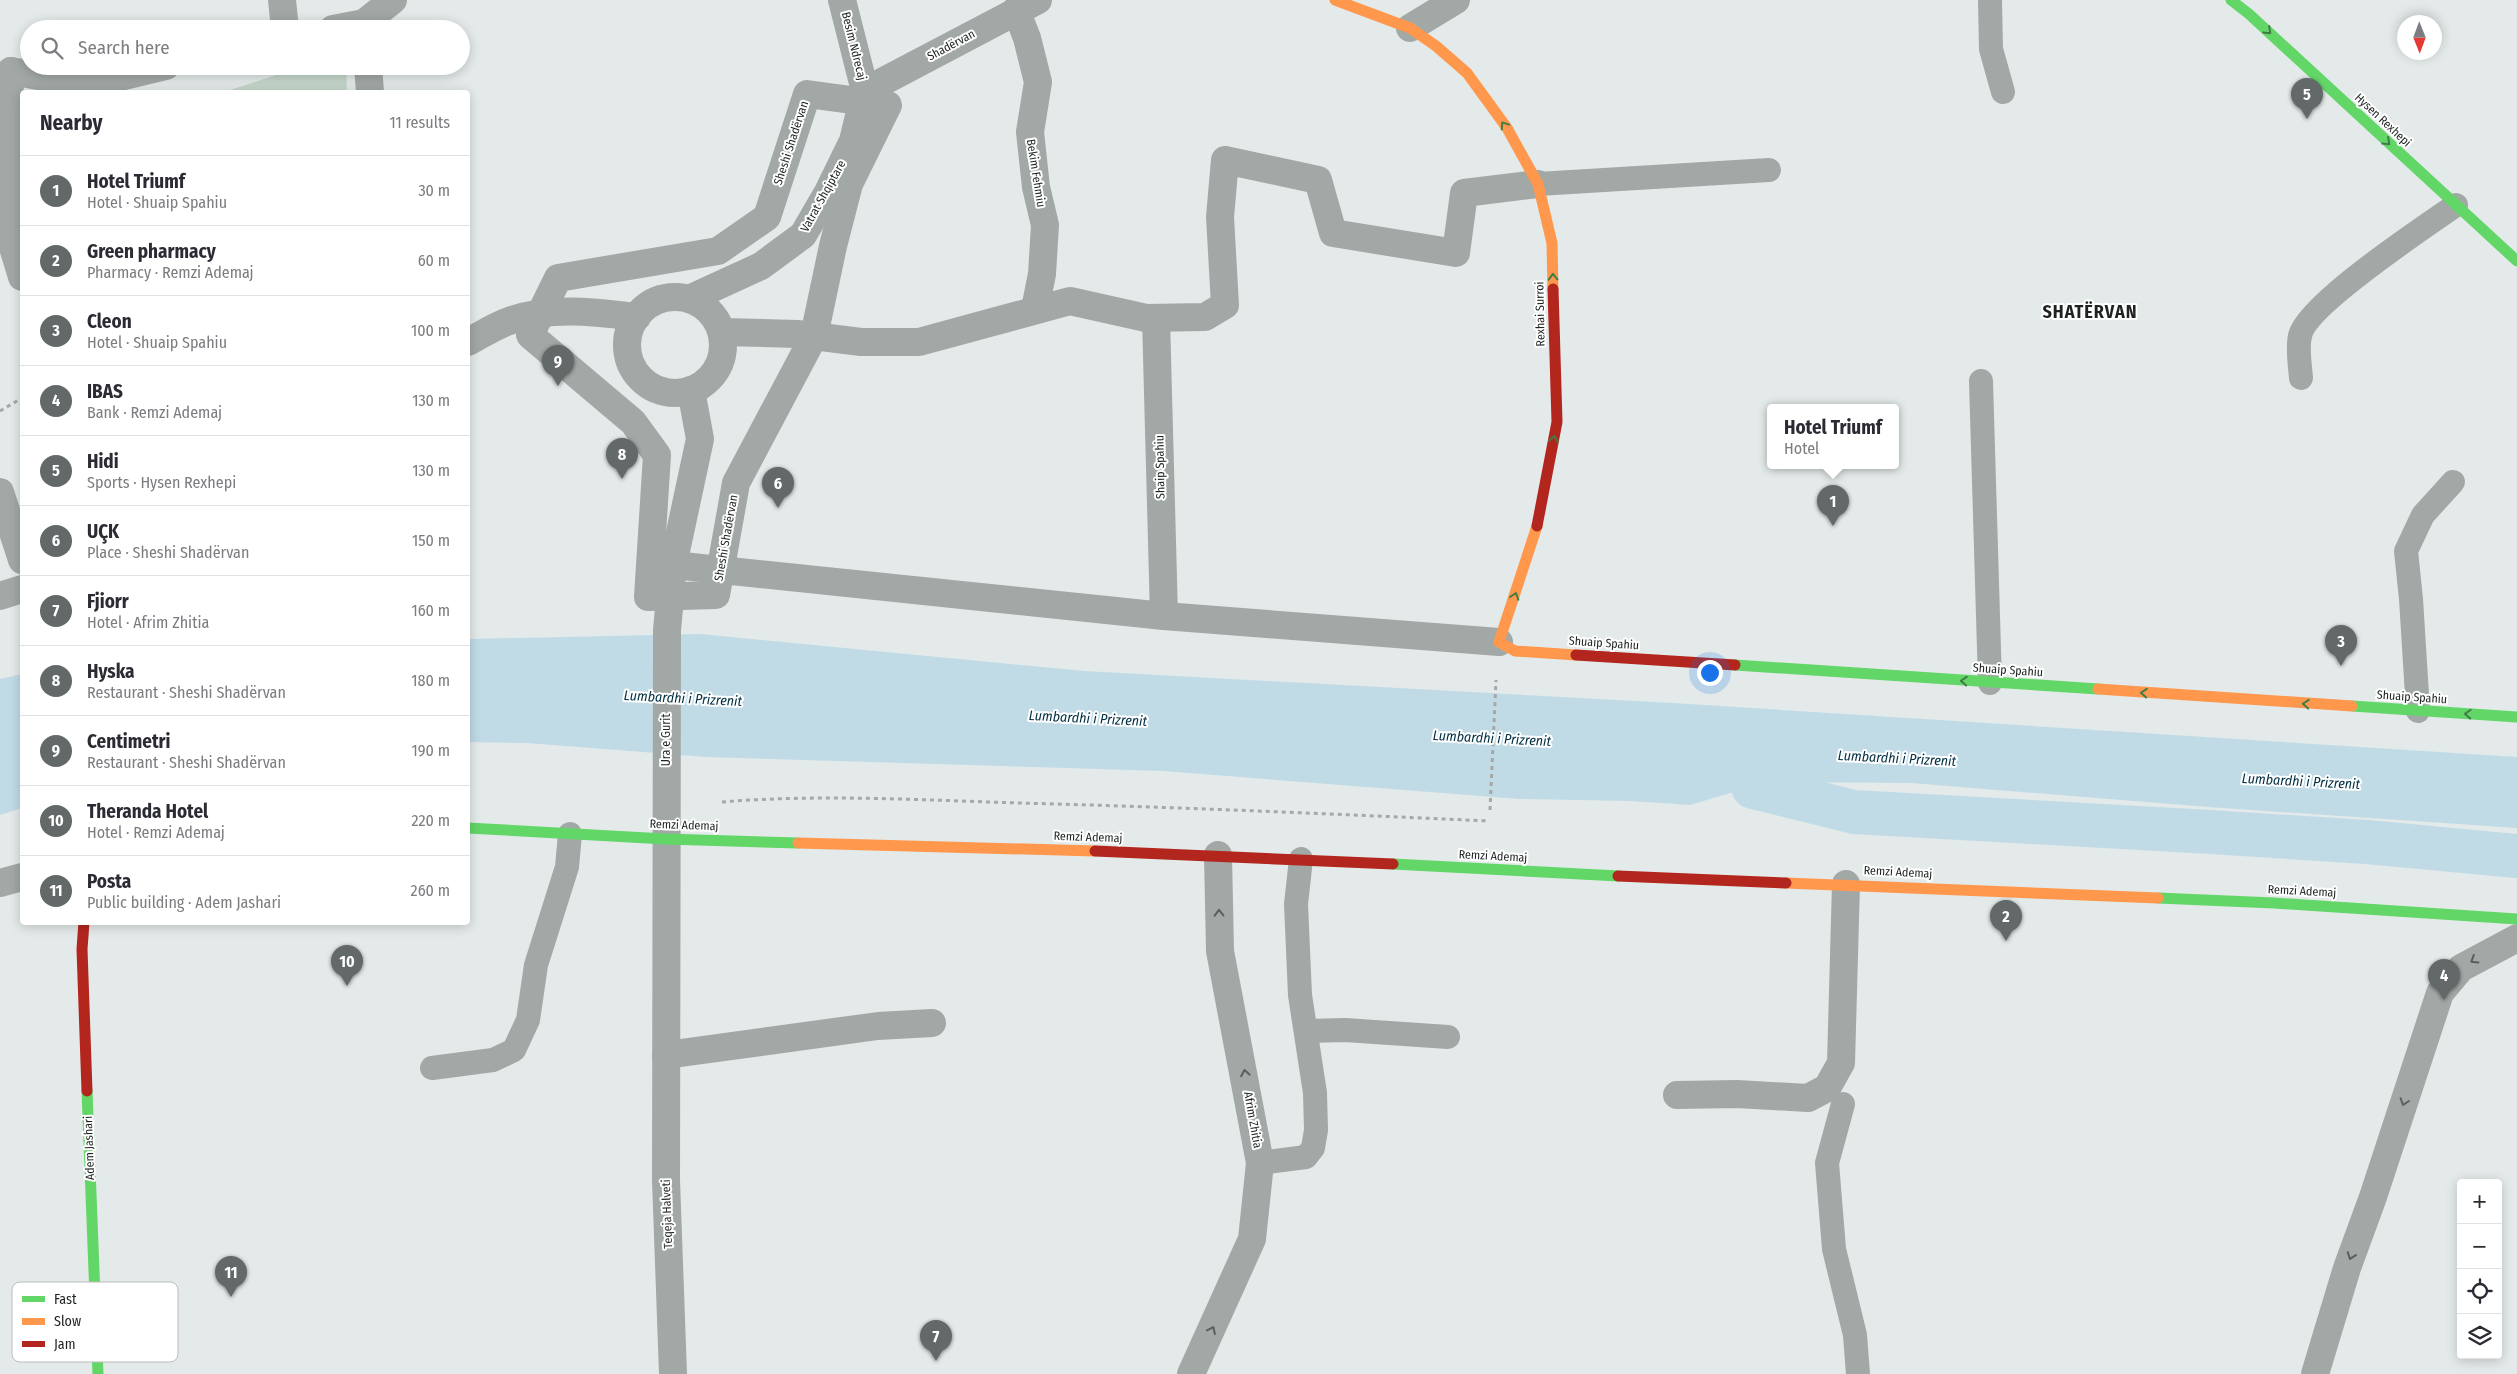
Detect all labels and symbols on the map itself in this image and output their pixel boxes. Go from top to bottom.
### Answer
street label: Besim Ndrecaj [839,10,869,82]
north arrow [2397,15,2442,60]
one-way arrow [2262,25,2271,34]
street label: Shadërvan [925,27,977,63]
pin: 5 [2291,78,2323,119]
street label: Hysen Rexhepi [2352,90,2414,150]
street label: Sheshi Shadërvan [771,99,811,187]
one-way arrow [1501,121,1511,130]
one-way arrow [2381,136,2390,145]
street label: Bekim Fehmiu [1024,138,1048,208]
street label: Vatrat Shqiptare [798,158,848,234]
one-way arrow [1548,273,1558,280]
street label: Rexhai Surroi [1532,281,1548,347]
district label: SHATËRVAN [2042,301,2138,323]
pin: 9 [542,345,574,386]
street label: Shaip Spahiu [1152,435,1168,499]
one-way arrow [1548,435,1559,443]
pin: 8 [606,438,638,479]
pin: 6 [762,467,794,508]
pin: 1 [1817,485,1849,526]
street label: Sheshi Shadërvan [712,494,740,582]
one-way arrow [1509,593,1519,601]
pin: 3 [2325,625,2357,666]
street label: Shuaip Spahiu [1568,634,1640,652]
your location [1697,660,1723,686]
street label: Shuaip Spahiu [1972,661,2044,679]
one-way arrow [1960,676,1968,687]
water label: Lumbardhi i Prizrenit [623,687,743,710]
one-way arrow [2140,688,2148,699]
street label: Shuaip Spahiu [2376,688,2448,706]
one-way arrow [2302,698,2310,709]
water label: Lumbardhi i Prizrenit [1028,707,1148,730]
one-way arrow [2464,708,2472,719]
street label: Ura e Gurit [659,714,673,766]
water label: Lumbardhi i Prizrenit [1432,727,1552,750]
water label: Lumbardhi i Prizrenit [1837,747,1957,770]
water label: Lumbardhi i Prizrenit [2241,770,2361,793]
street label: Remzi Ademaj [649,817,719,833]
street label: Remzi Ademaj [1053,829,1123,845]
street label: Remzi Ademaj [1458,847,1528,865]
street label: Remzi Ademaj [1863,863,1933,881]
street label: Remzi Ademaj [2267,882,2337,900]
pin: 2 [1990,900,2022,941]
one-way arrow [1214,908,1224,916]
pin: 10 [331,945,363,986]
one-way arrow [2470,954,2479,964]
pin: 4 [2428,959,2460,1000]
one-way arrow [1240,1068,1250,1077]
street label: Afrim Zhitia [1241,1091,1265,1149]
one-way arrow [2400,1098,2410,1106]
street label: Adem Jashari [81,1116,97,1180]
street label: Teqeja Halveti [659,1179,675,1249]
one-way arrow [2347,1251,2357,1260]
pin: 11 [215,1256,247,1297]
legend [12,1282,178,1362]
text: Fast [54,1291,77,1308]
text: Slow [54,1313,81,1330]
pin: 7 [920,1320,952,1361]
one-way arrow [1205,1326,1216,1335]
text: Jam [54,1336,75,1353]

